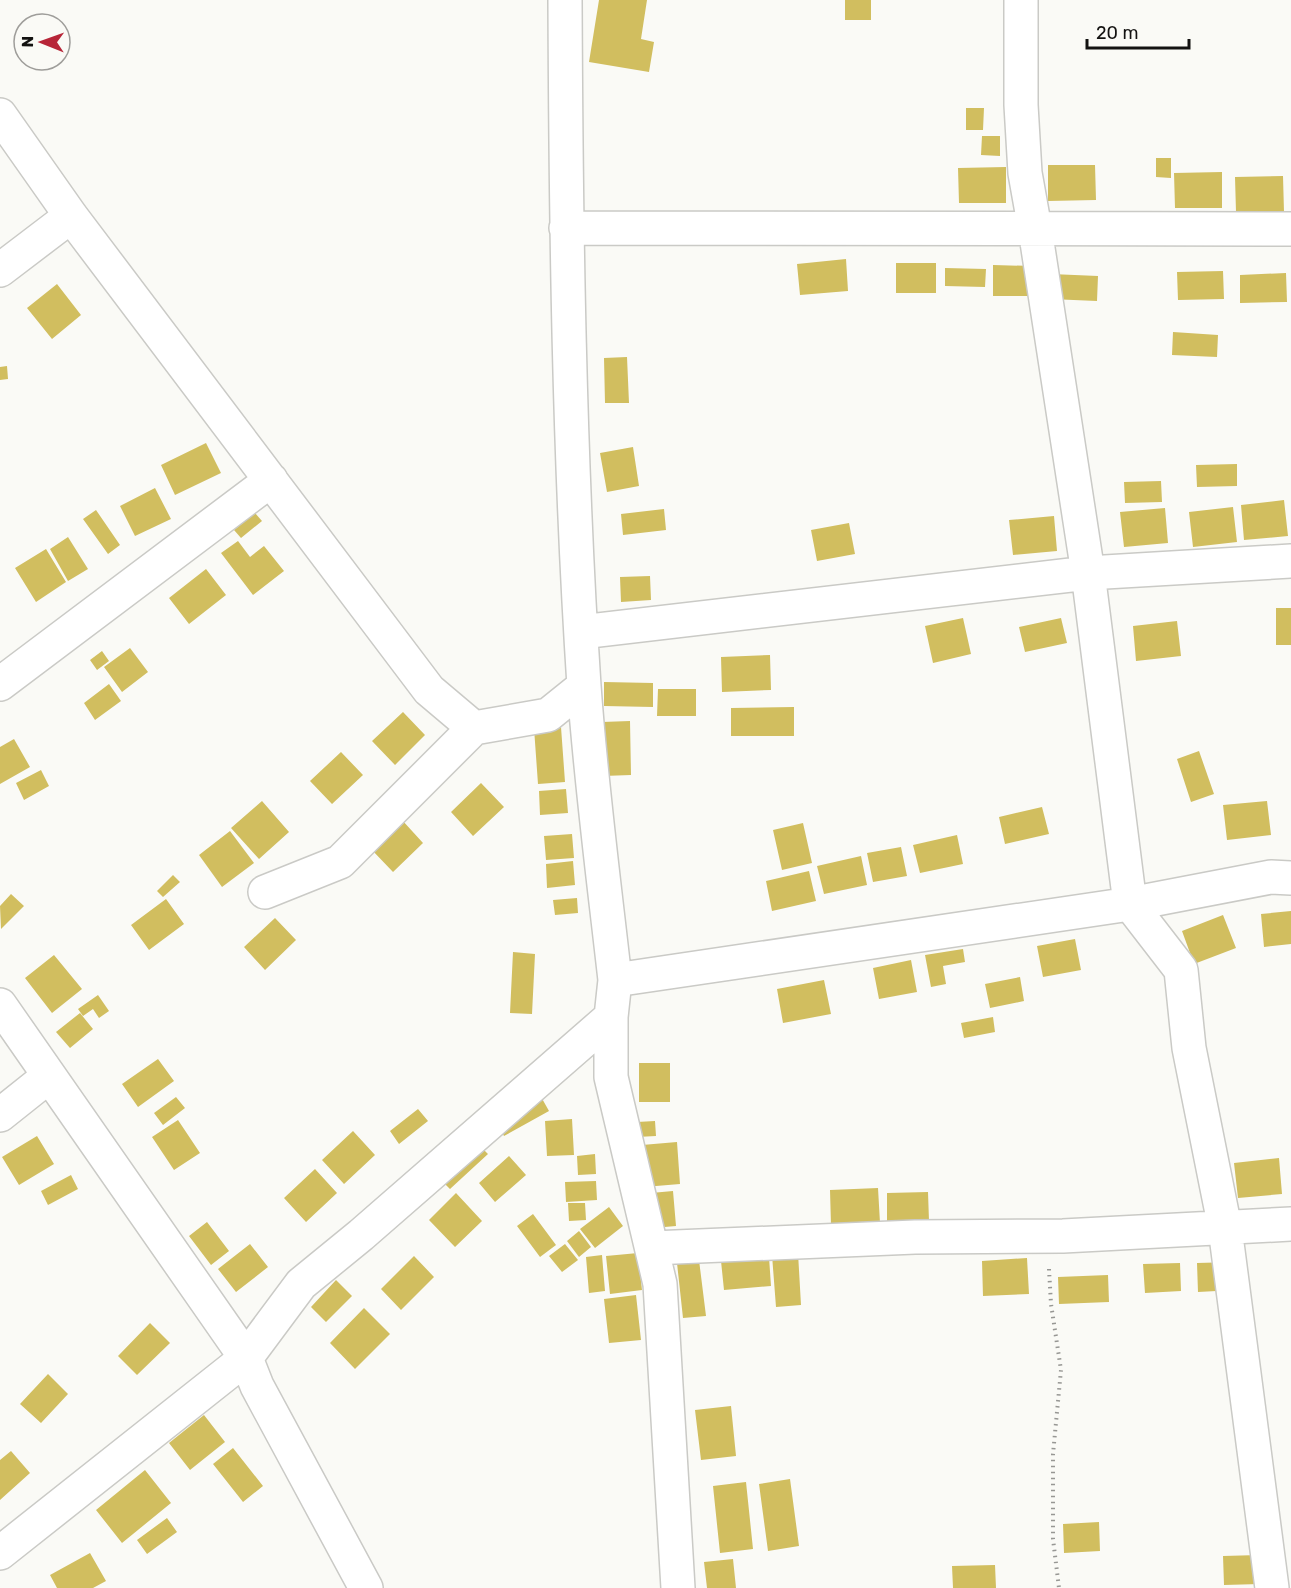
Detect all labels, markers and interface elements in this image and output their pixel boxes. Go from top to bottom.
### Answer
north arrow [12,12,72,72]
scale bar [1087,12,1189,50]
text: 20 m [1096,22,1138,44]
text: N [18,36,37,48]

